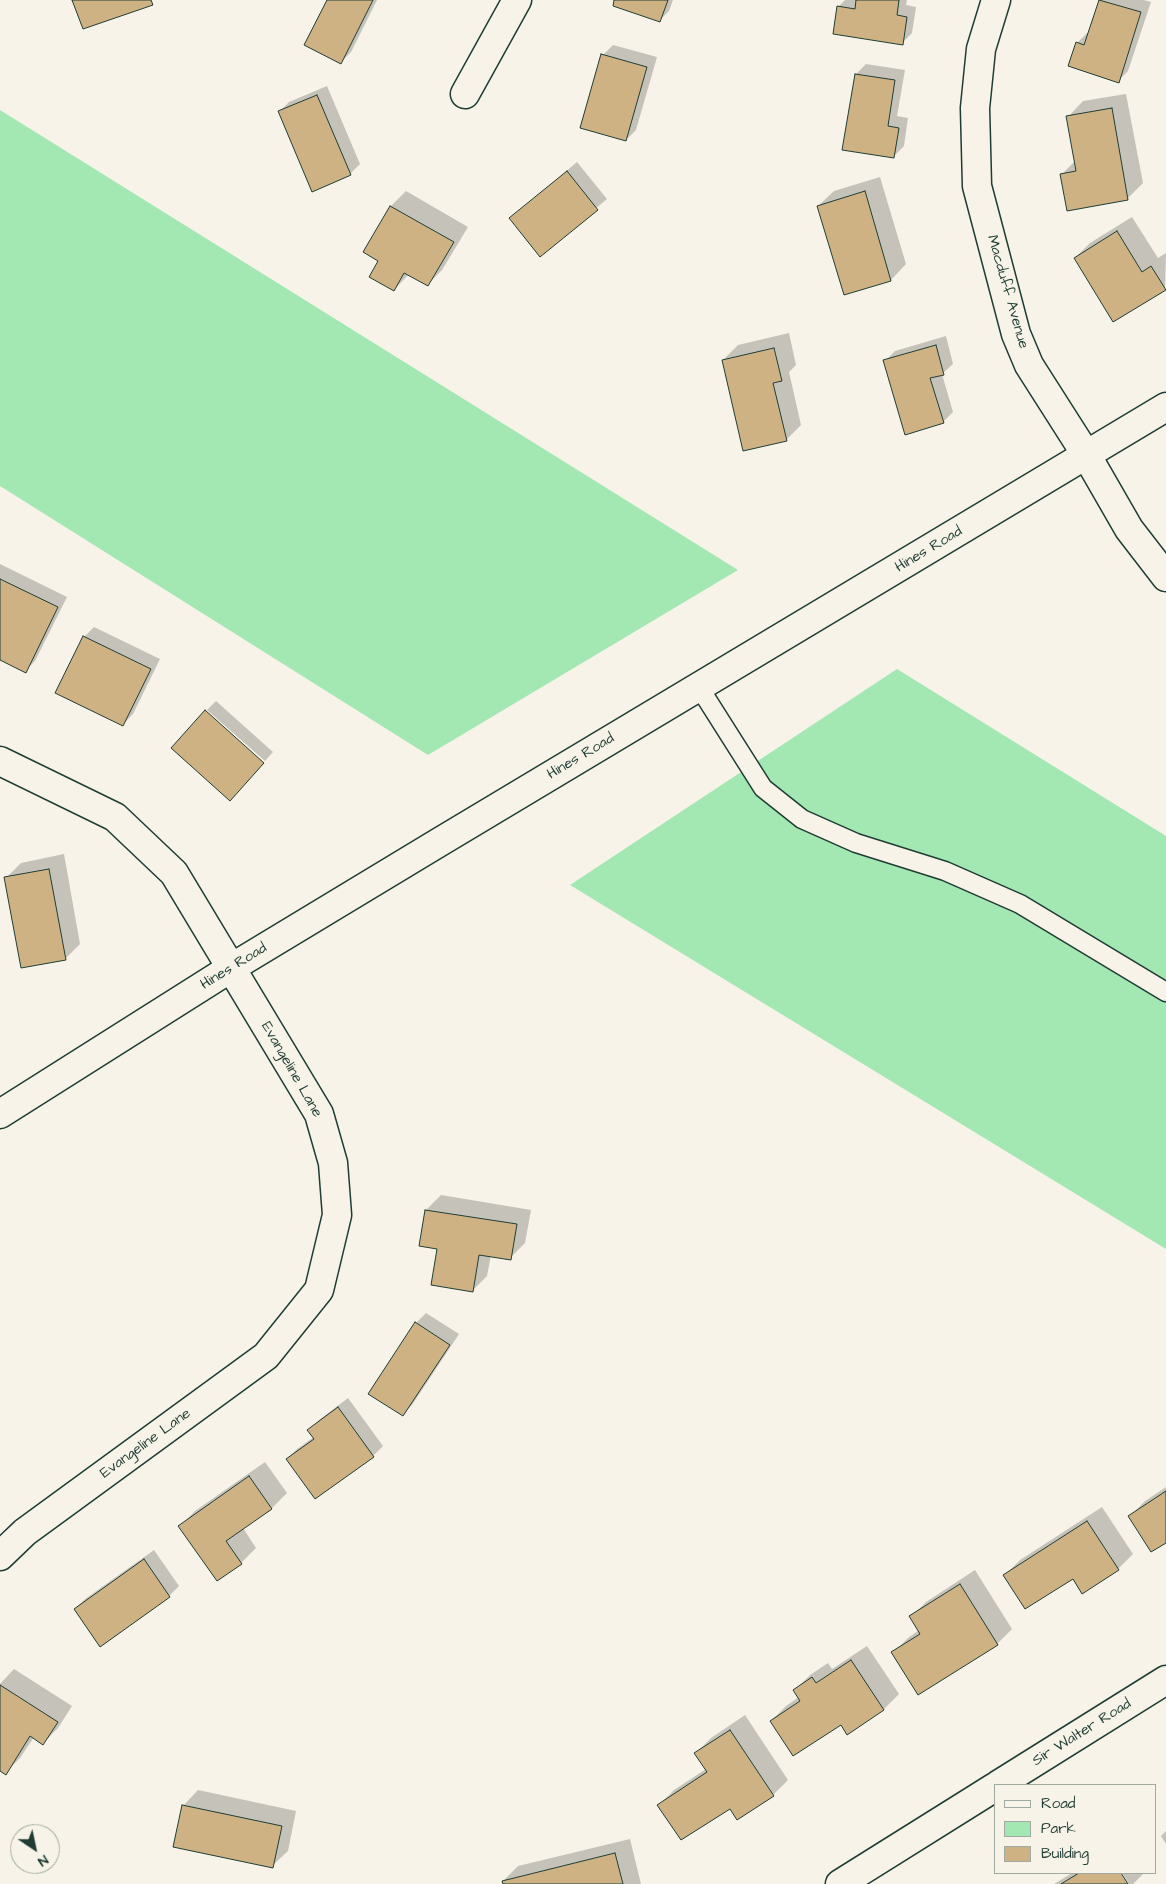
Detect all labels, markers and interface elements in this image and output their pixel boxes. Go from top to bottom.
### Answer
street label: Macduff Avenue [982,233,1032,351]
street label: Hines Road [892,523,966,577]
street label: Hines Road [544,730,618,784]
street label: Hines Road [197,940,271,994]
street label: Evangeline Lane [256,1019,326,1121]
street label: Evangeline Lane [97,1405,195,1483]
street label: Sir Walter Road [1029,1695,1135,1771]
legend [994,1784,1156,1874]
text: Road [1041,1793,1075,1814]
text: Park [1041,1818,1076,1839]
north arrow [10,1824,60,1874]
text: Building [1041,1843,1089,1864]
text: N [34,1850,52,1871]

